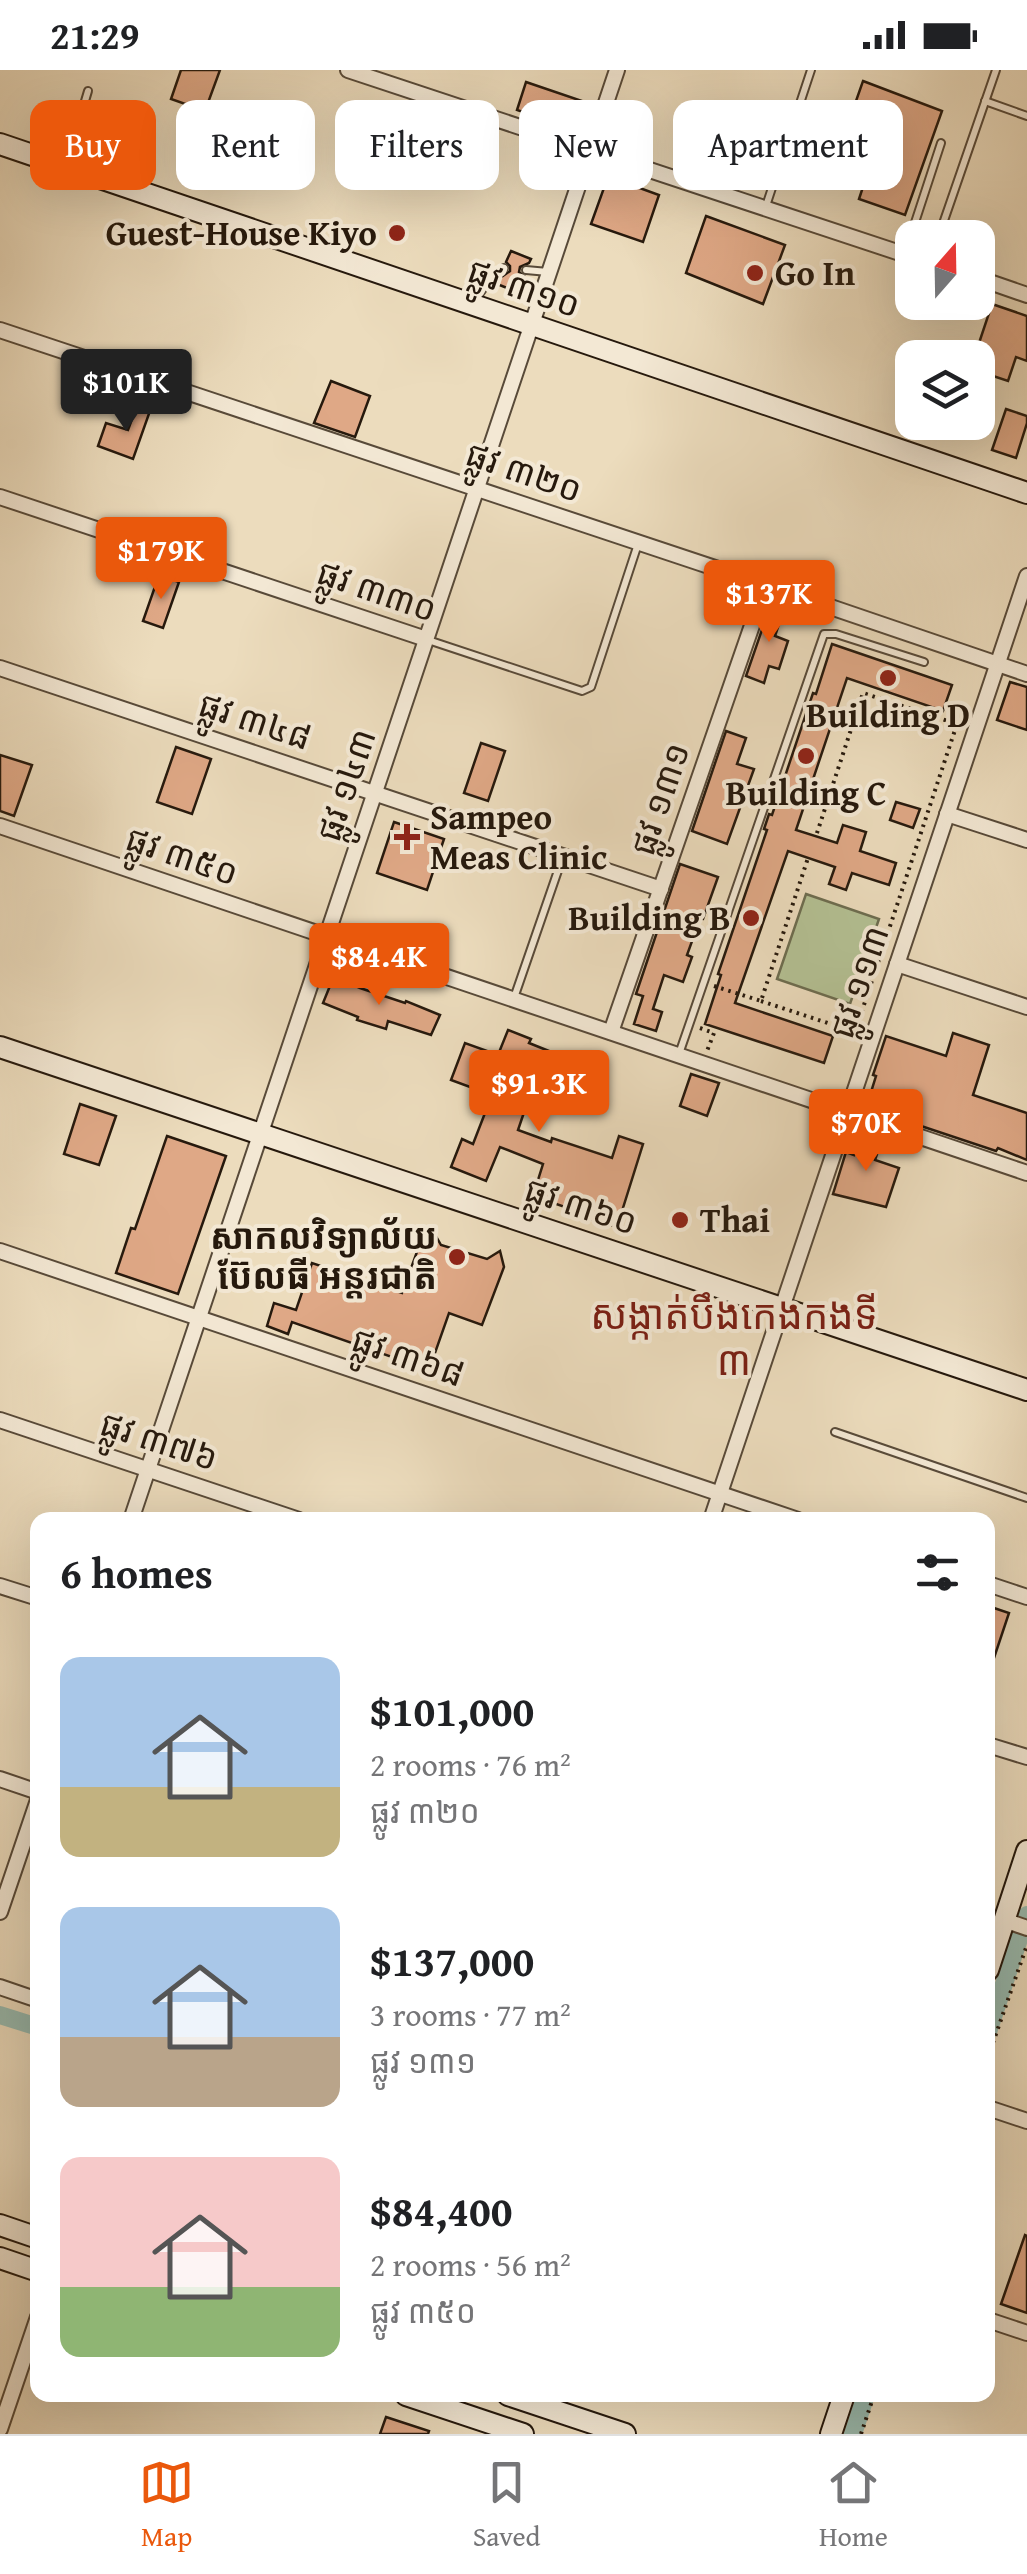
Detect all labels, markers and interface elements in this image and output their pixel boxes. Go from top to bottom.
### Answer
text: 21:29 [50,7,140,63]
chip: Buy [30,100,156,190]
chip: Rent [176,100,315,190]
chip: Filters [335,100,499,190]
chip: New [519,100,653,190]
chip: Apartment [673,100,903,190]
place label: Guest-House Kiyo [106,207,377,258]
north arrow [895,220,995,320]
map controls [895,220,995,440]
marker: Guest-House Kiyo [386,222,408,244]
street label: ផ្លូវ ៣១០ [459,245,587,337]
place label: Go In [775,247,855,298]
marker: Go In [744,262,766,284]
button: layers [895,340,995,440]
pin: $101K [56,349,196,434]
text: $101K [83,358,169,405]
street label: ផ្លូវ ៣២០ [457,428,589,521]
pin: $179K [91,517,231,602]
text: $179K [118,526,204,573]
street label: ផ្លូវ ៣៣០ [308,546,444,641]
pin: $137K [699,560,839,645]
text: $137K [726,569,812,616]
marker: Building D [877,667,899,689]
street label: ផ្លូវ ៣៤៨ [190,678,318,769]
place label: Building D [806,689,970,740]
street label: ផ្លូវ ១៤៣ [303,722,395,850]
street label: ផ្លូវ ១៣១ [617,736,709,864]
marker: Building C [795,745,817,767]
place label: Building C [726,767,886,818]
place label: Sampeo Meas Clinic [430,791,607,882]
street label: ផ្លូវ ៣៥០ [117,813,245,905]
marker: Sampeo Meas Clinic [394,824,420,850]
place label: Building B [568,892,731,943]
marker: Building B [740,907,762,929]
street label: ផ្លូវ ១១៣ [816,919,908,1047]
pin: $84.4K [298,923,460,1008]
text: $84.4K [331,932,427,979]
pin: $91.3K [458,1050,620,1135]
text: $91.3K [491,1059,587,1106]
pin: $70K [807,1089,925,1174]
text: $70K [831,1098,901,1145]
street label: ផ្លូវ ៣៦០ [516,1163,644,1254]
place label: Thai [700,1194,770,1245]
marker: Thai [669,1209,691,1231]
place label: សាកលវិទ្យាល័យ ប៊ែលធី អន្តរជាតិ [210,1211,437,1302]
marker: សាកលវិទ្យាល័យ ប៊ែលធី អន្តរជាតិ [446,1246,468,1268]
district label: សង្កាត់បឹងកេងកងទី ៣ [590,1285,878,1390]
street label: ផ្លូវ ៣៦៨ [343,1314,471,1406]
street label: ផ្លូវ ៣៧៦ [92,1398,225,1490]
text: 6 homes [60,1542,213,1603]
icon: filters [910,1545,965,1600]
text: $101,000 [370,1680,534,1741]
icon: home [140,1697,260,1817]
text: 2 rooms · 76 m² [370,1741,571,1788]
text: ផ្លូវ ៣២០ [370,1788,480,1835]
text: $137,000 [370,1930,534,1991]
icon: home [140,1947,260,2067]
text: 3 rooms · 77 m² [370,1991,571,2038]
text: ផ្លូវ ១៣១ [370,2038,476,2085]
text: $84,400 [370,2180,512,2241]
icon: home [140,2197,260,2317]
text: 2 rooms · 56 m² [370,2241,571,2288]
text: ផ្លូវ ៣៥០ [370,2288,476,2335]
tab: Map [139,2455,194,2556]
tab: Saved [473,2455,540,2556]
tab: Home [819,2455,888,2556]

